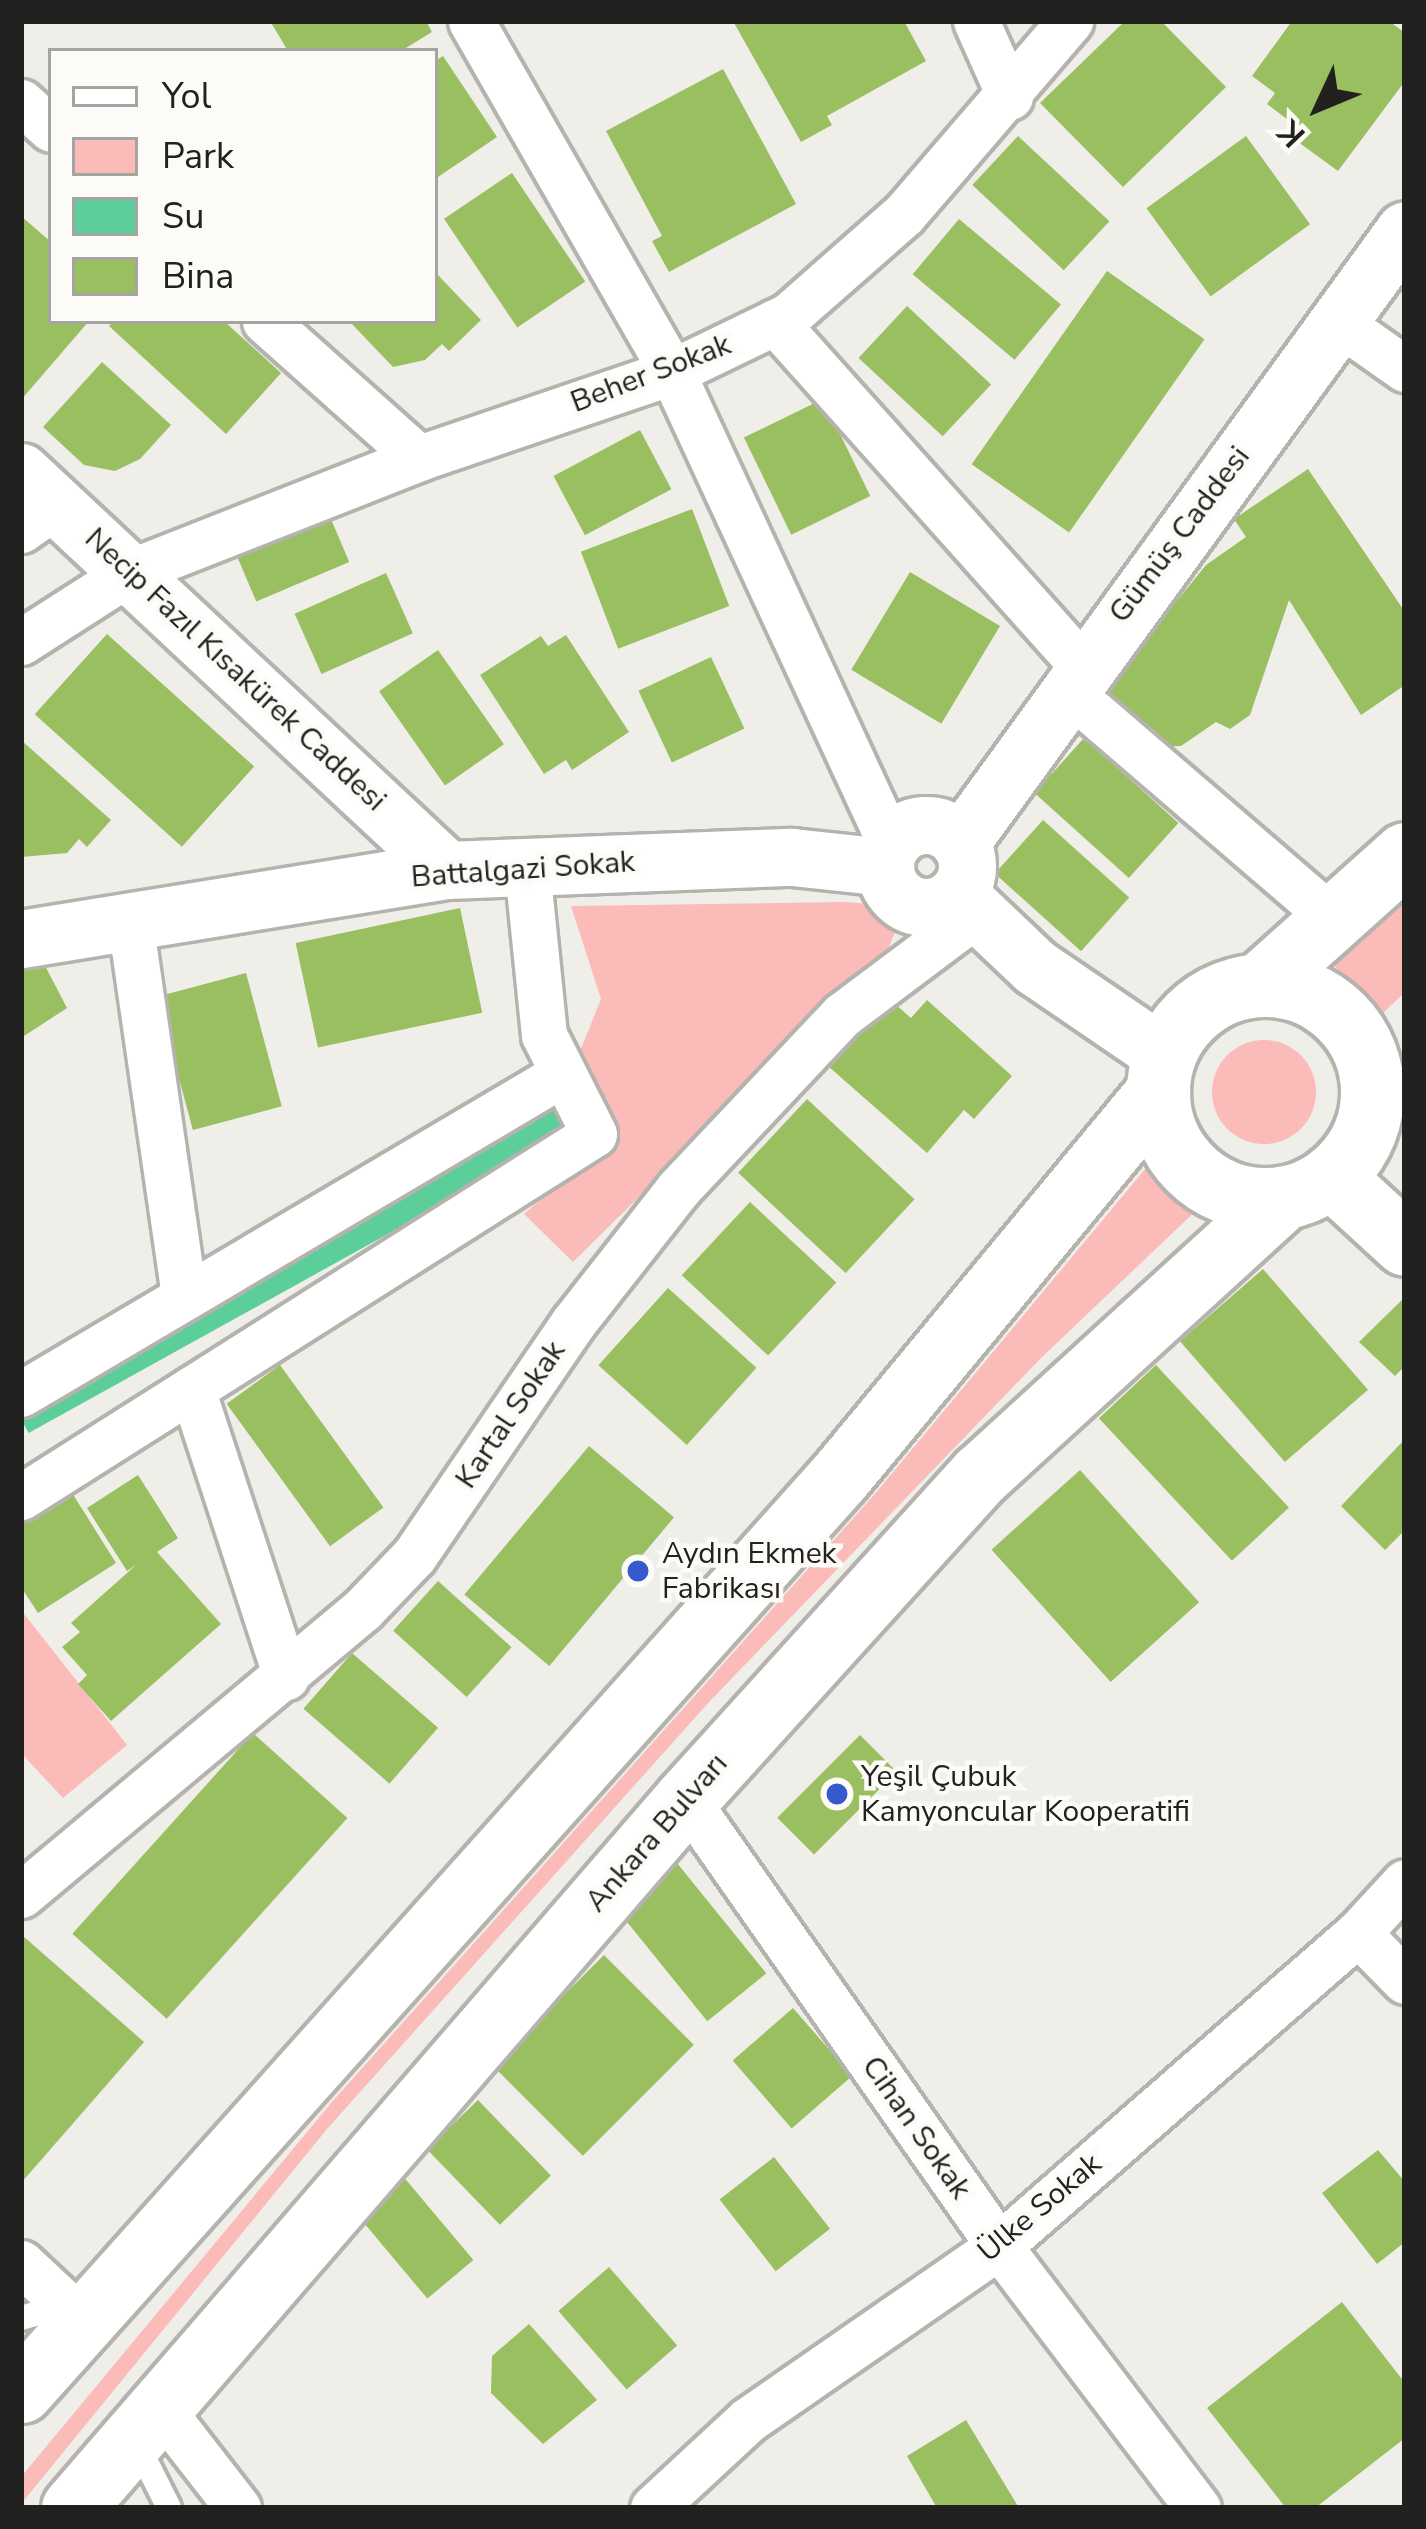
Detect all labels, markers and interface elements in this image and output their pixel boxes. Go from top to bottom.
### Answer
legend [48,48,438,324]
north arrow [1258,48,1378,168]
text: Yol [162,72,211,121]
text: K [1268,110,1316,157]
text: Park [162,132,234,181]
text: Su [162,192,204,241]
text: Bina [162,252,234,301]
street label: Beher Sokak [566,327,736,421]
street label: Gümüş Caddesi [1102,440,1258,630]
street label: Necip Fazıl Kısakürek Caddesi [77,521,393,819]
street label: Battalgazi Sokak [410,844,636,896]
street label: Kartal Sokak [449,1334,573,1496]
place label: Aydın Ekmek Fabrikası [662,1536,837,1606]
marker: Aydın Ekmek Fabrikası [625,1558,651,1584]
street label: Ankara Bulvarı [578,1746,736,1920]
place label: Yeşil Çubuk Kamyoncular Kooperatifi [861,1759,1190,1830]
marker: Yeşil Çubuk Kamyoncular Kooperatifi [824,1781,850,1807]
street label: Cihan Sokak [854,2050,978,2206]
street label: Ülke Sokak [971,2146,1109,2270]

